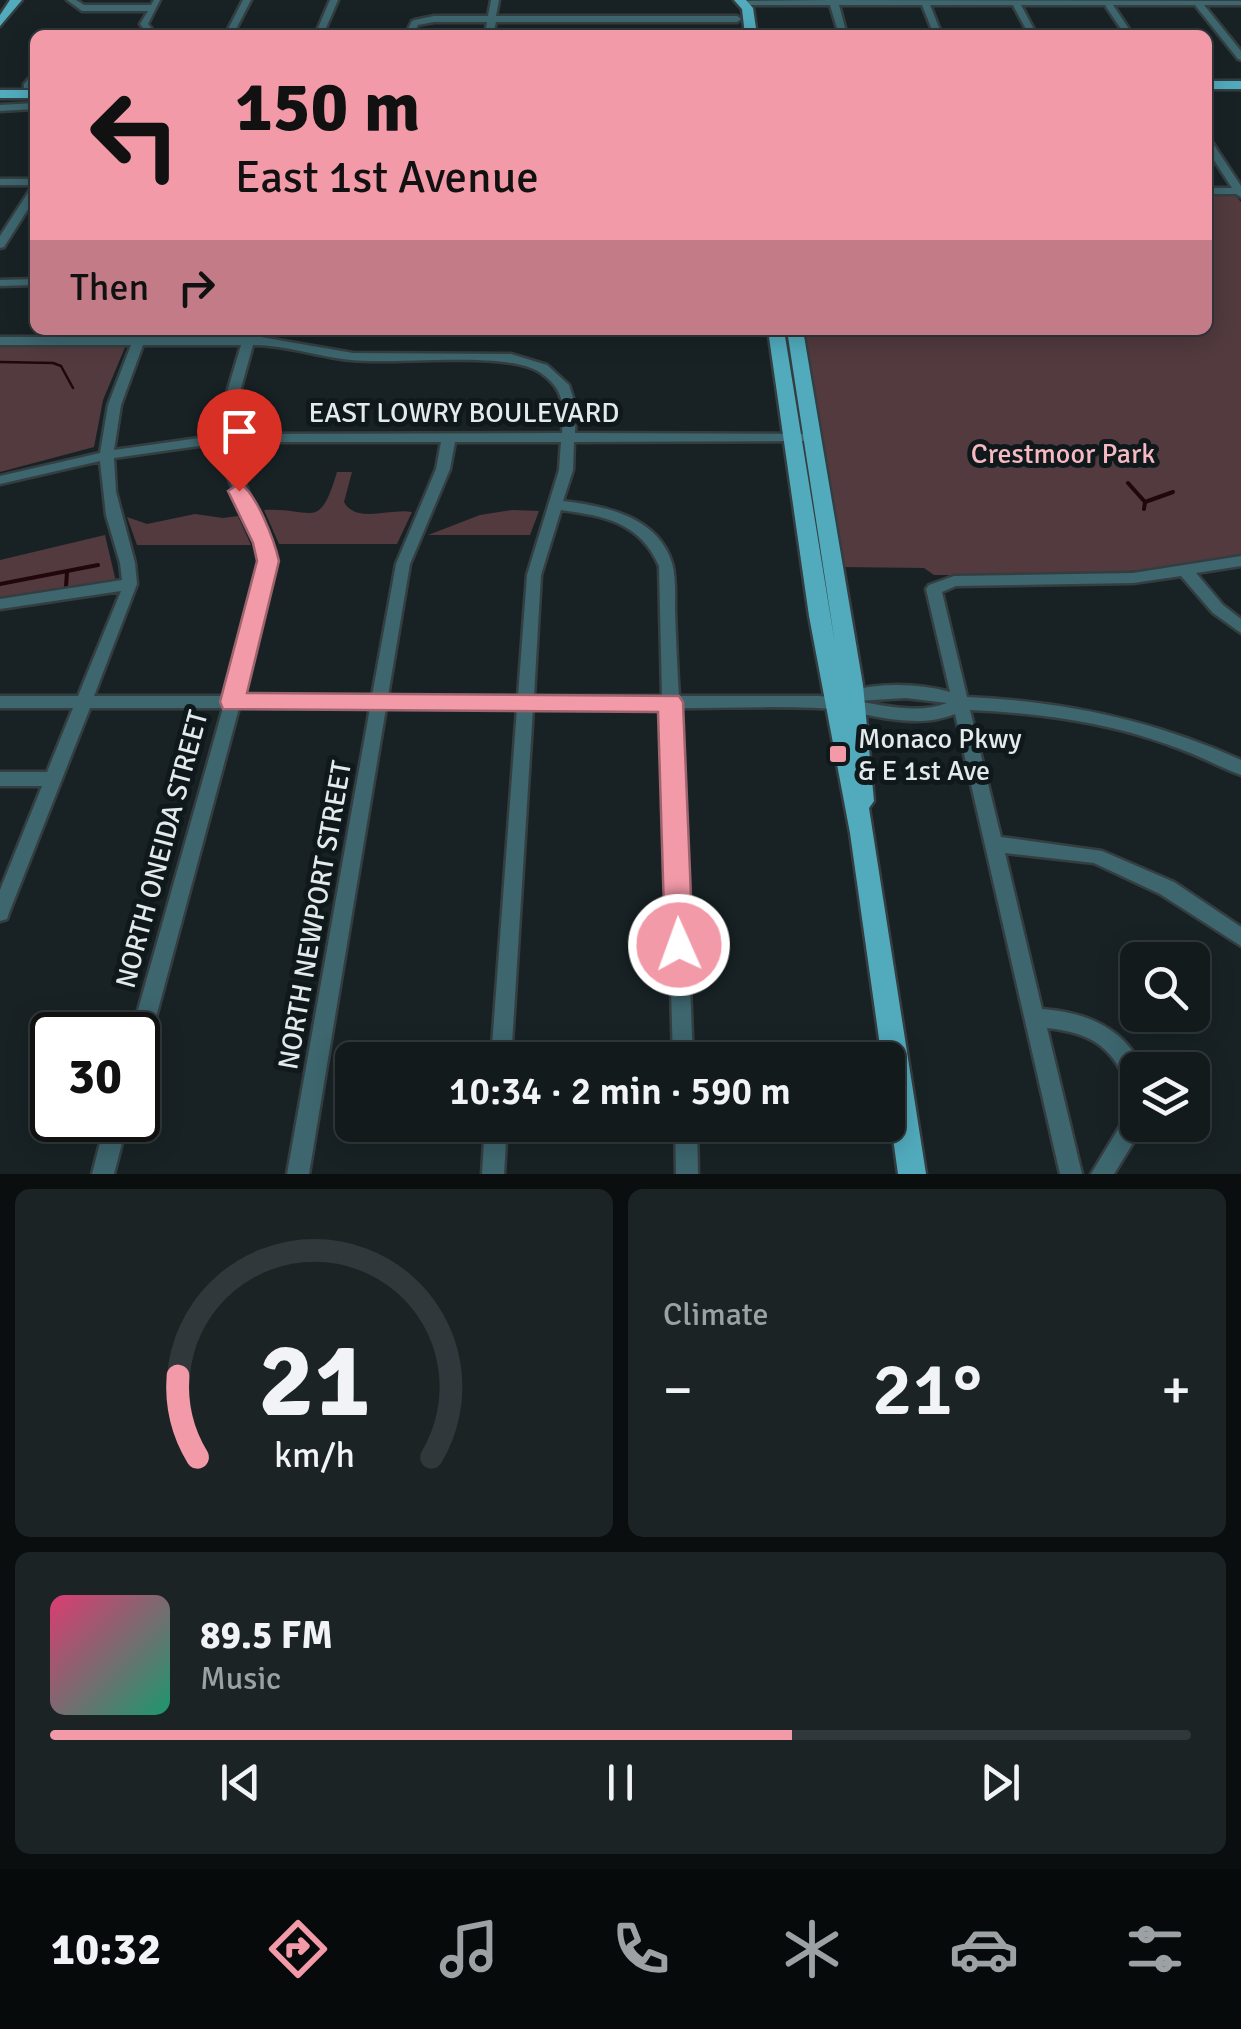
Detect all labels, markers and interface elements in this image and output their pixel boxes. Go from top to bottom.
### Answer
text: 150 m [235,64,420,150]
icon: left [70,70,200,200]
text: East 1st Avenue [235,150,539,205]
icon: right [169,260,224,315]
text: Then [70,264,149,311]
pin [197,389,282,492]
street label: EAST LOWRY BOULEVARD [309,396,619,430]
icon: arrive [212,404,267,459]
park label: Crestmoor Park [971,437,1155,471]
street label: NORTH ONEIDA STREET [109,706,215,992]
place label: Monaco Pkwy & E 1st Ave [858,722,1022,788]
marker: Monaco Pkwy & E 1st Ave [827,743,849,765]
street label: NORTH NEWPORT STREET [271,758,359,1072]
position arrow [627,893,731,997]
map controls [1120,942,1210,1142]
button: search [1120,942,1210,1032]
speed limit sign: 30 [30,1012,160,1142]
button: layers [1120,1052,1210,1142]
text: 10:34 · 2 min · 590 m [449,1068,791,1115]
text: Climate [663,1295,769,1334]
text: 21 [258,1317,370,1445]
text: 21° [872,1343,982,1436]
text: − [663,1356,693,1424]
text: + [1161,1356,1191,1424]
text: km/h [274,1433,354,1477]
text: 89.5 FM [200,1612,333,1659]
text: Music [200,1659,281,1698]
icon: previous [213,1755,268,1810]
icon: pause [593,1755,648,1810]
icon: next [973,1755,1028,1810]
icon: directions [263,1914,333,1984]
icon: music [434,1914,504,1984]
icon: phone [606,1914,676,1984]
icon: climate [777,1914,847,1984]
icon: car [949,1914,1019,1984]
icon: filters [1120,1914,1190,1984]
text: 10:32 [51,1922,161,1977]

